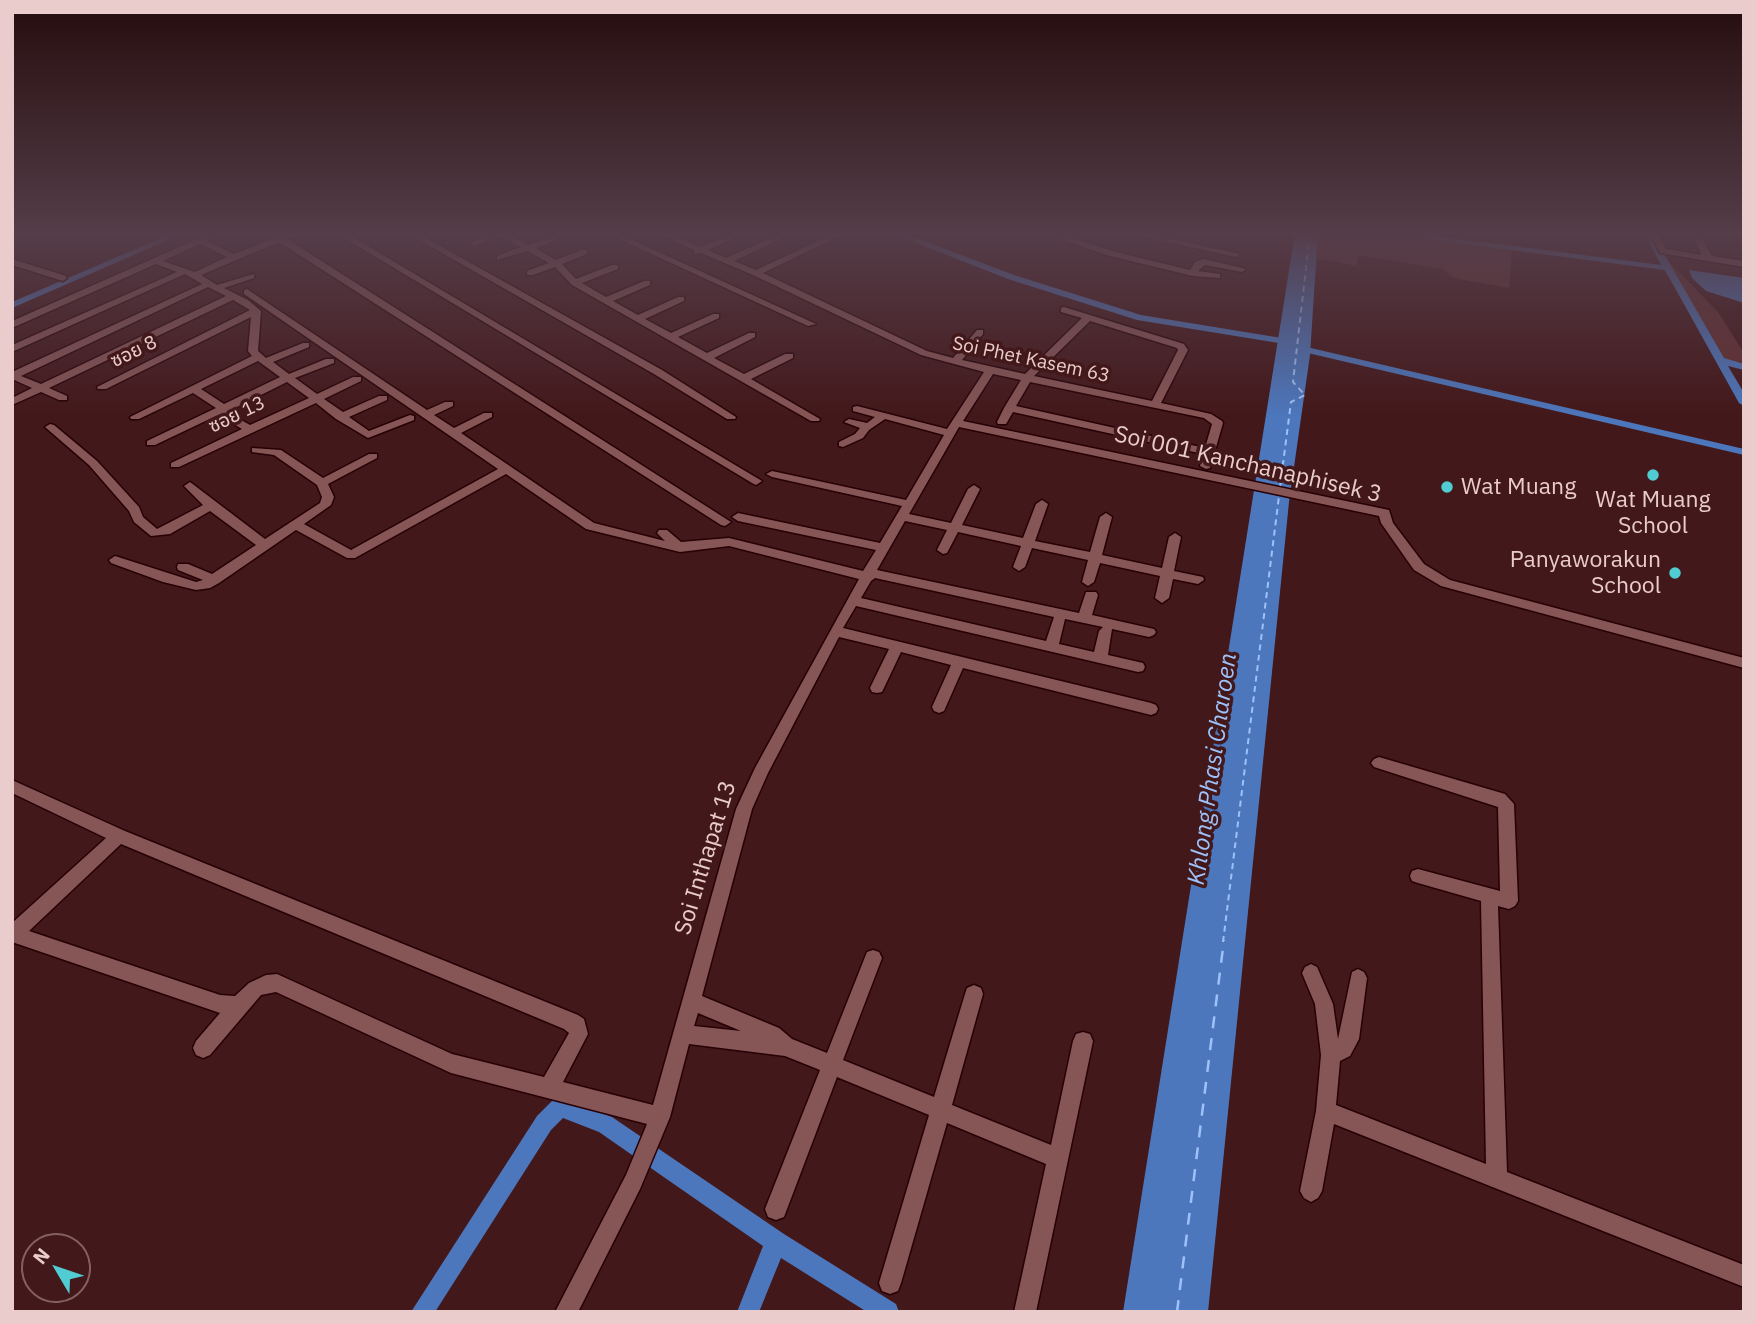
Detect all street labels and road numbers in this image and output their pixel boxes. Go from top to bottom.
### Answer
street label: ซอย 8 [107,331,161,373]
street label: Soi Phet Kasem 63 [950,332,1112,388]
street label: ซอย 13 [205,392,269,438]
street label: Soi 001 Kanchanaphisek 3 [1112,421,1384,509]
street label: Soi Inthapat 13 [669,778,743,938]

